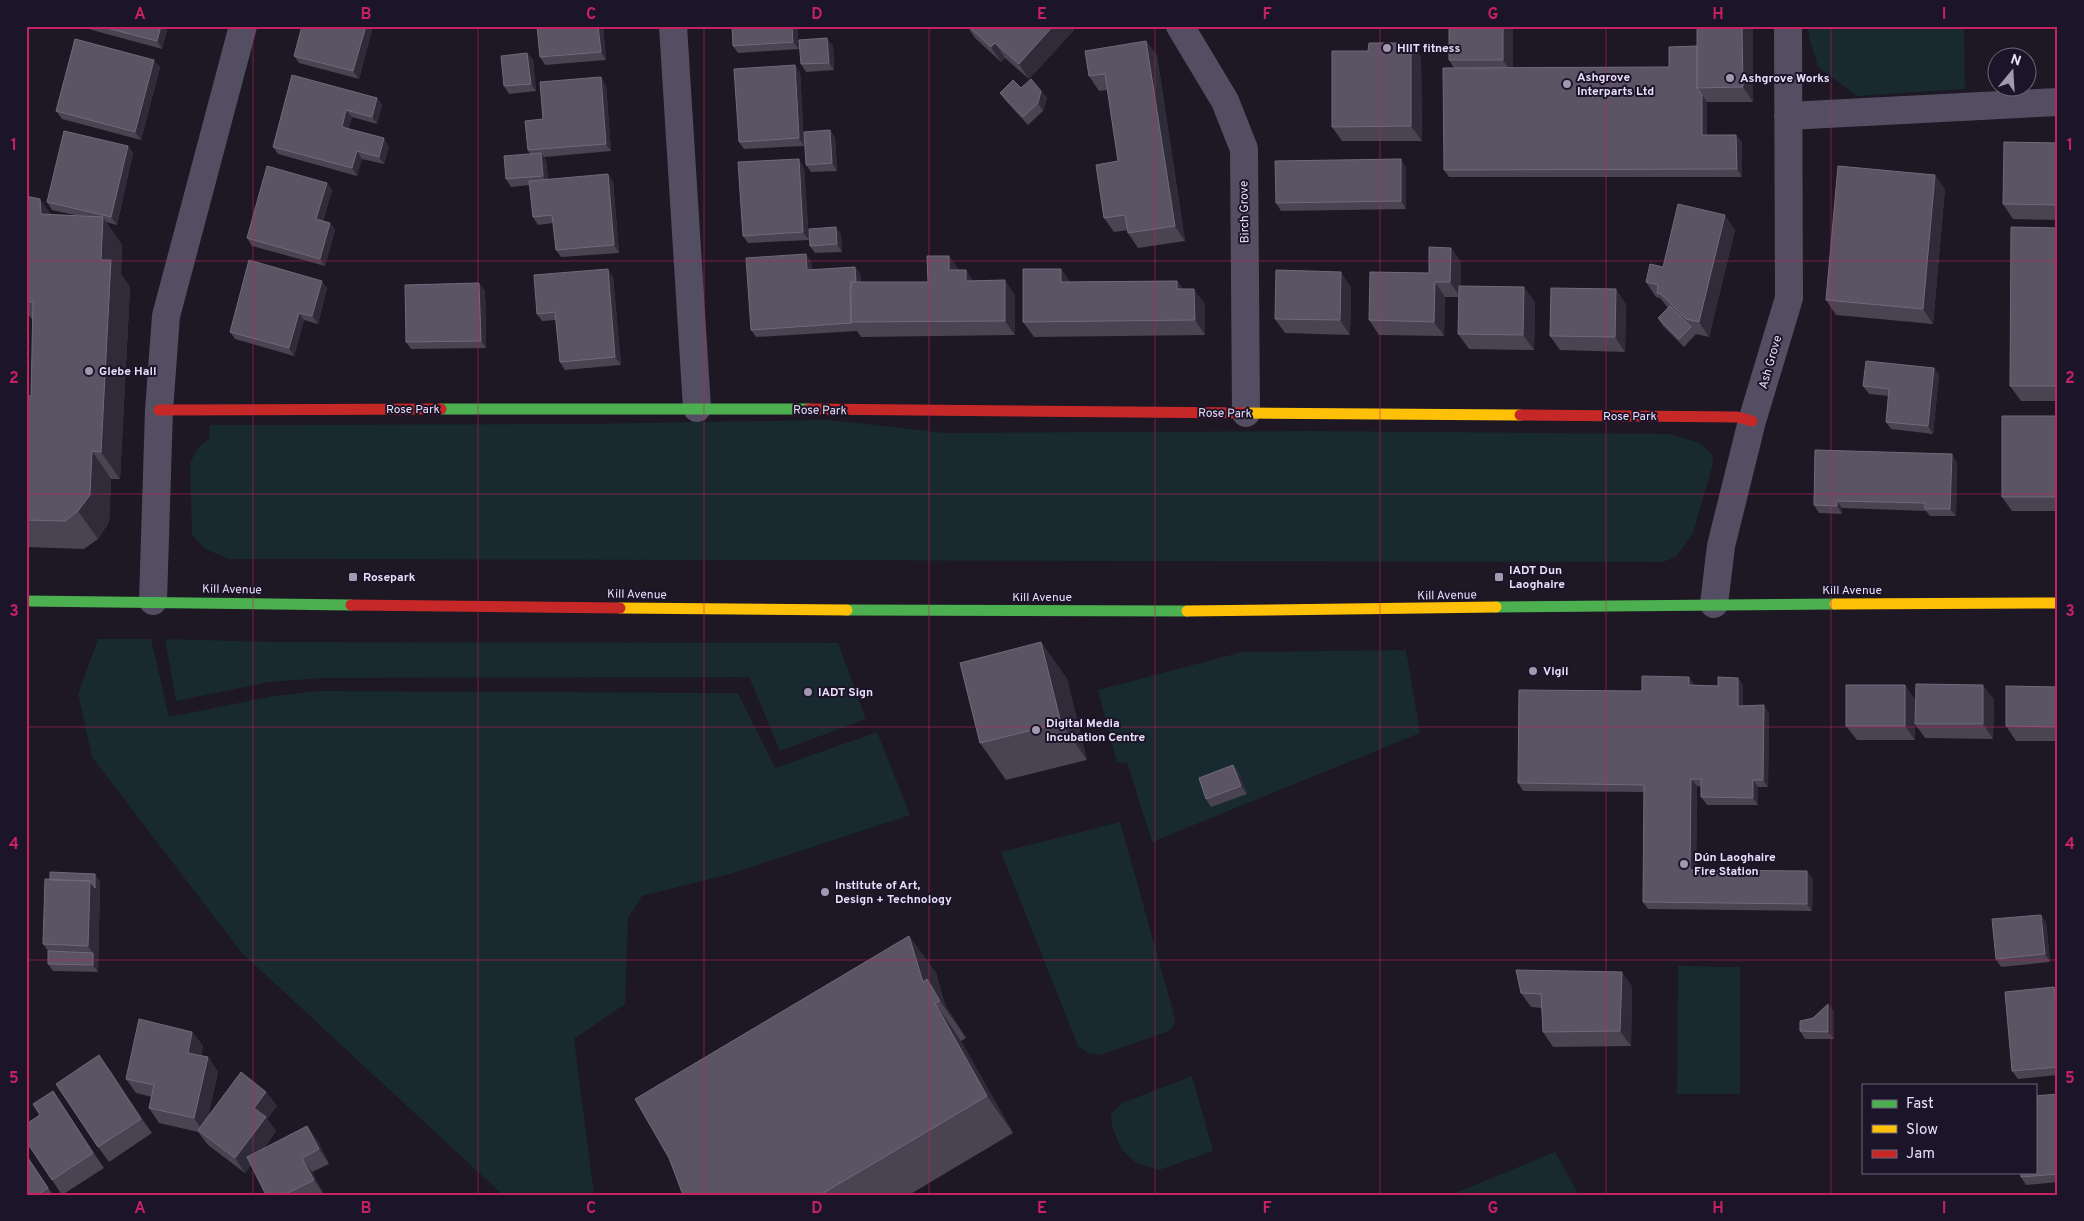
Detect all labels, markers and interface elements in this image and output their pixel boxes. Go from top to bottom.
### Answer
text: A [134,5,146,25]
text: B [360,5,372,25]
text: C [586,5,596,25]
text: D [811,5,823,25]
text: E [1037,5,1047,25]
text: F [1262,5,1272,25]
text: G [1488,5,1498,25]
text: H [1712,5,1724,25]
text: I [1942,5,1946,25]
place label: HIIT fitness [1397,41,1461,57]
marker: HIIT fitness [1381,42,1393,54]
north arrow [1986,48,2036,98]
text: N [2008,51,2023,71]
place label: Ashgrove Interparts Ltd [1577,70,1654,100]
place label: Ashgrove Works [1740,71,1830,87]
marker: Ashgrove Works [1724,72,1736,84]
marker: Ashgrove Interparts Ltd [1561,78,1573,90]
text: 1 [11,136,17,156]
text: 1 [2067,136,2073,156]
street label: Birch Grove [1236,181,1254,243]
street label: Ash Grove [1756,334,1786,391]
place label: Glebe Hall [99,364,156,380]
marker: Glebe Hall [83,365,95,377]
text: 2 [9,369,19,389]
text: 2 [2065,369,2075,389]
street label: Rose Park [386,402,440,418]
street label: Rose Park [793,403,847,419]
street label: Rose Park [1198,406,1252,422]
street label: Rose Park [1603,409,1657,425]
place label: IADT Dun Laoghaire [1509,563,1565,593]
place label: Rosepark [363,570,416,586]
marker: Rosepark [347,571,359,583]
marker: IADT Dun Laoghaire [1493,571,1505,583]
street label: Kill Avenue [202,581,262,599]
street label: Kill Avenue [1822,583,1882,599]
street label: Kill Avenue [607,586,667,604]
street label: Kill Avenue [1417,587,1477,605]
street label: Kill Avenue [1012,590,1072,606]
text: 3 [9,602,19,622]
text: 3 [2065,602,2075,622]
place label: Vigil [1543,664,1568,680]
marker: Vigil [1527,665,1539,677]
place label: IADT Sign [818,685,873,701]
marker: IADT Sign [802,686,814,698]
place label: Digital Media Incubation Centre [1046,716,1146,746]
marker: Digital Media Incubation Centre [1030,724,1042,736]
text: 4 [9,835,19,855]
text: 4 [2065,835,2075,855]
place label: Dún Laoghaire Fire Station [1694,850,1776,880]
marker: Dún Laoghaire Fire Station [1678,858,1690,870]
place label: Institute of Art, Design + Technology [835,878,952,908]
marker: Institute of Art, Design + Technology [819,886,831,898]
text: 5 [9,1069,19,1089]
text: 5 [2065,1069,2075,1089]
legend [1862,1084,2036,1174]
text: Fast [1906,1095,1934,1114]
text: Slow [1906,1121,1938,1140]
text: Jam [1906,1145,1935,1164]
text: A [134,1199,146,1219]
text: B [360,1199,372,1219]
text: C [586,1199,596,1219]
text: D [811,1199,823,1219]
text: E [1037,1199,1047,1219]
text: F [1262,1199,1272,1219]
text: G [1488,1199,1498,1219]
text: H [1712,1199,1724,1219]
text: I [1942,1199,1946,1219]

